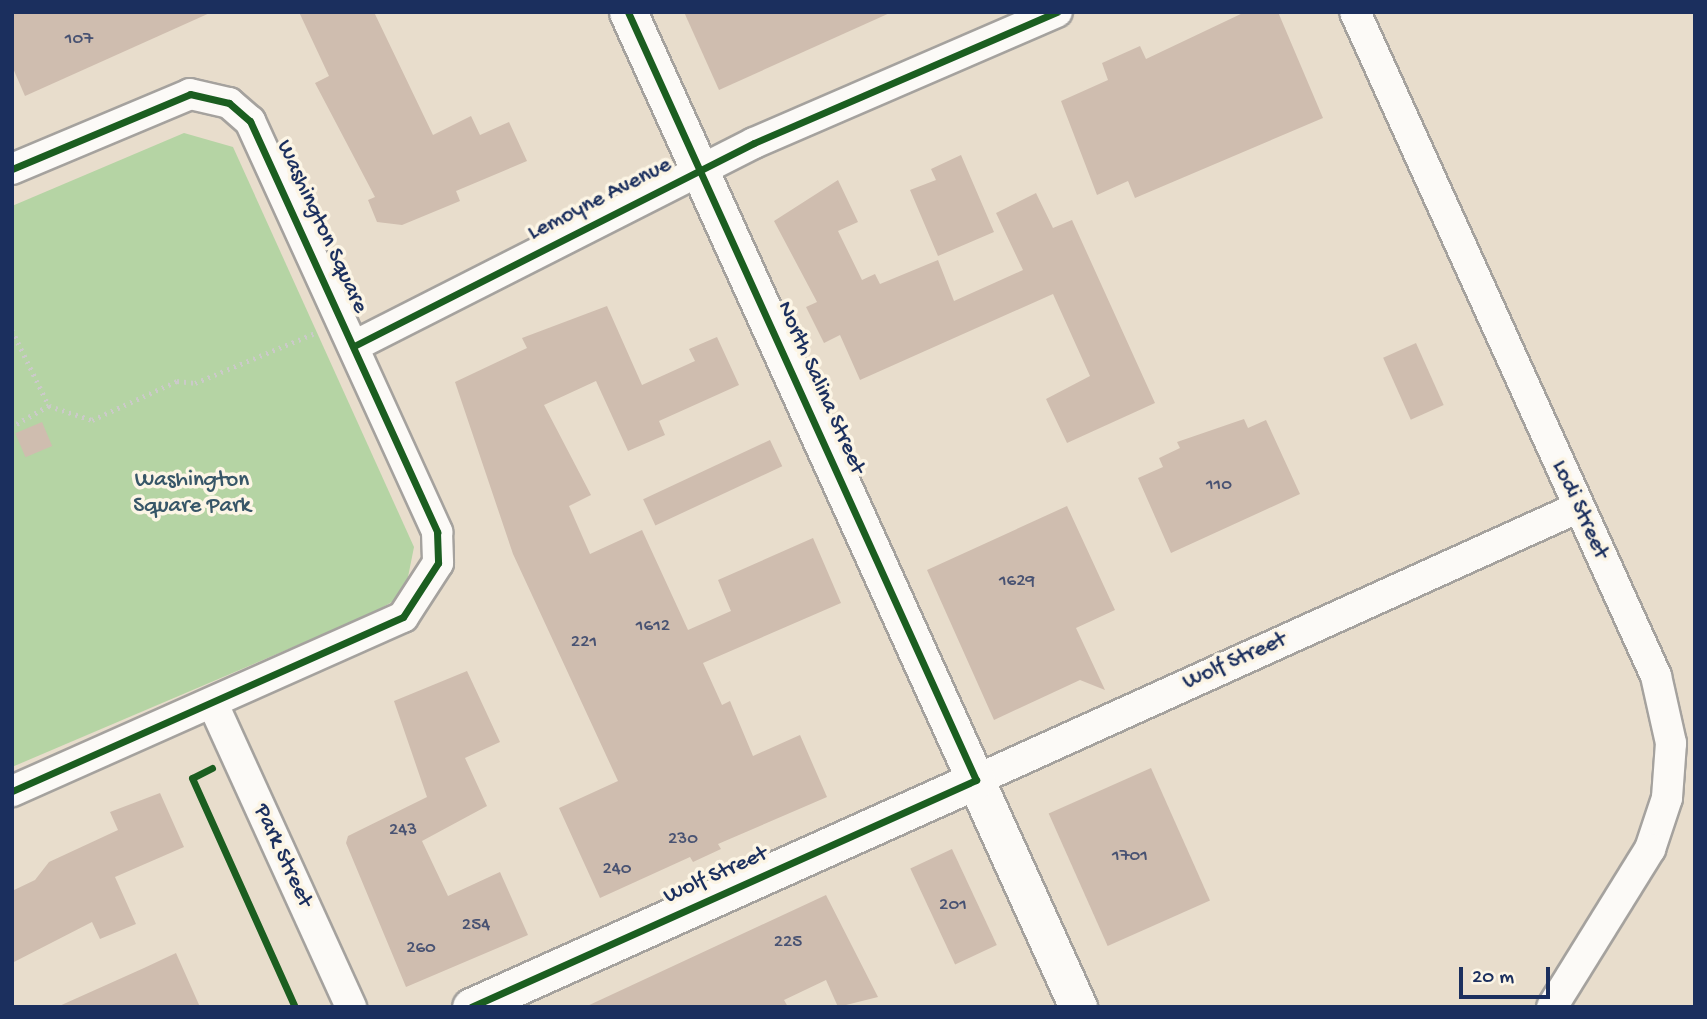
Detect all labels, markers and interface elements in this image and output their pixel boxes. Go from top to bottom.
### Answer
house number: 107 [65,29,93,51]
street label: Washington Square [269,136,373,318]
street label: Lemoyne Avenue [524,152,676,248]
street label: North Salina Street [770,297,870,479]
street label: Lodi Street [1544,456,1614,564]
park label: Washington Square Park [133,467,251,521]
house number: 110 [1206,475,1232,497]
house number: 1629 [999,571,1035,593]
house number: 1612 [636,616,670,638]
street label: Wolf Street [1179,627,1291,697]
house number: 221 [571,632,597,654]
street label: Park Street [246,800,318,912]
house number: 243 [389,820,417,842]
house number: 230 [668,829,698,851]
street label: Wolf Street [660,841,772,911]
house number: 1701 [1112,846,1148,868]
house number: 240 [602,859,632,881]
house number: 201 [939,895,967,917]
house number: 254 [462,915,490,937]
house number: 225 [774,932,802,954]
house number: 260 [406,938,436,960]
scale bar [1462,953,1553,997]
text: 20 m [1472,966,1514,991]

